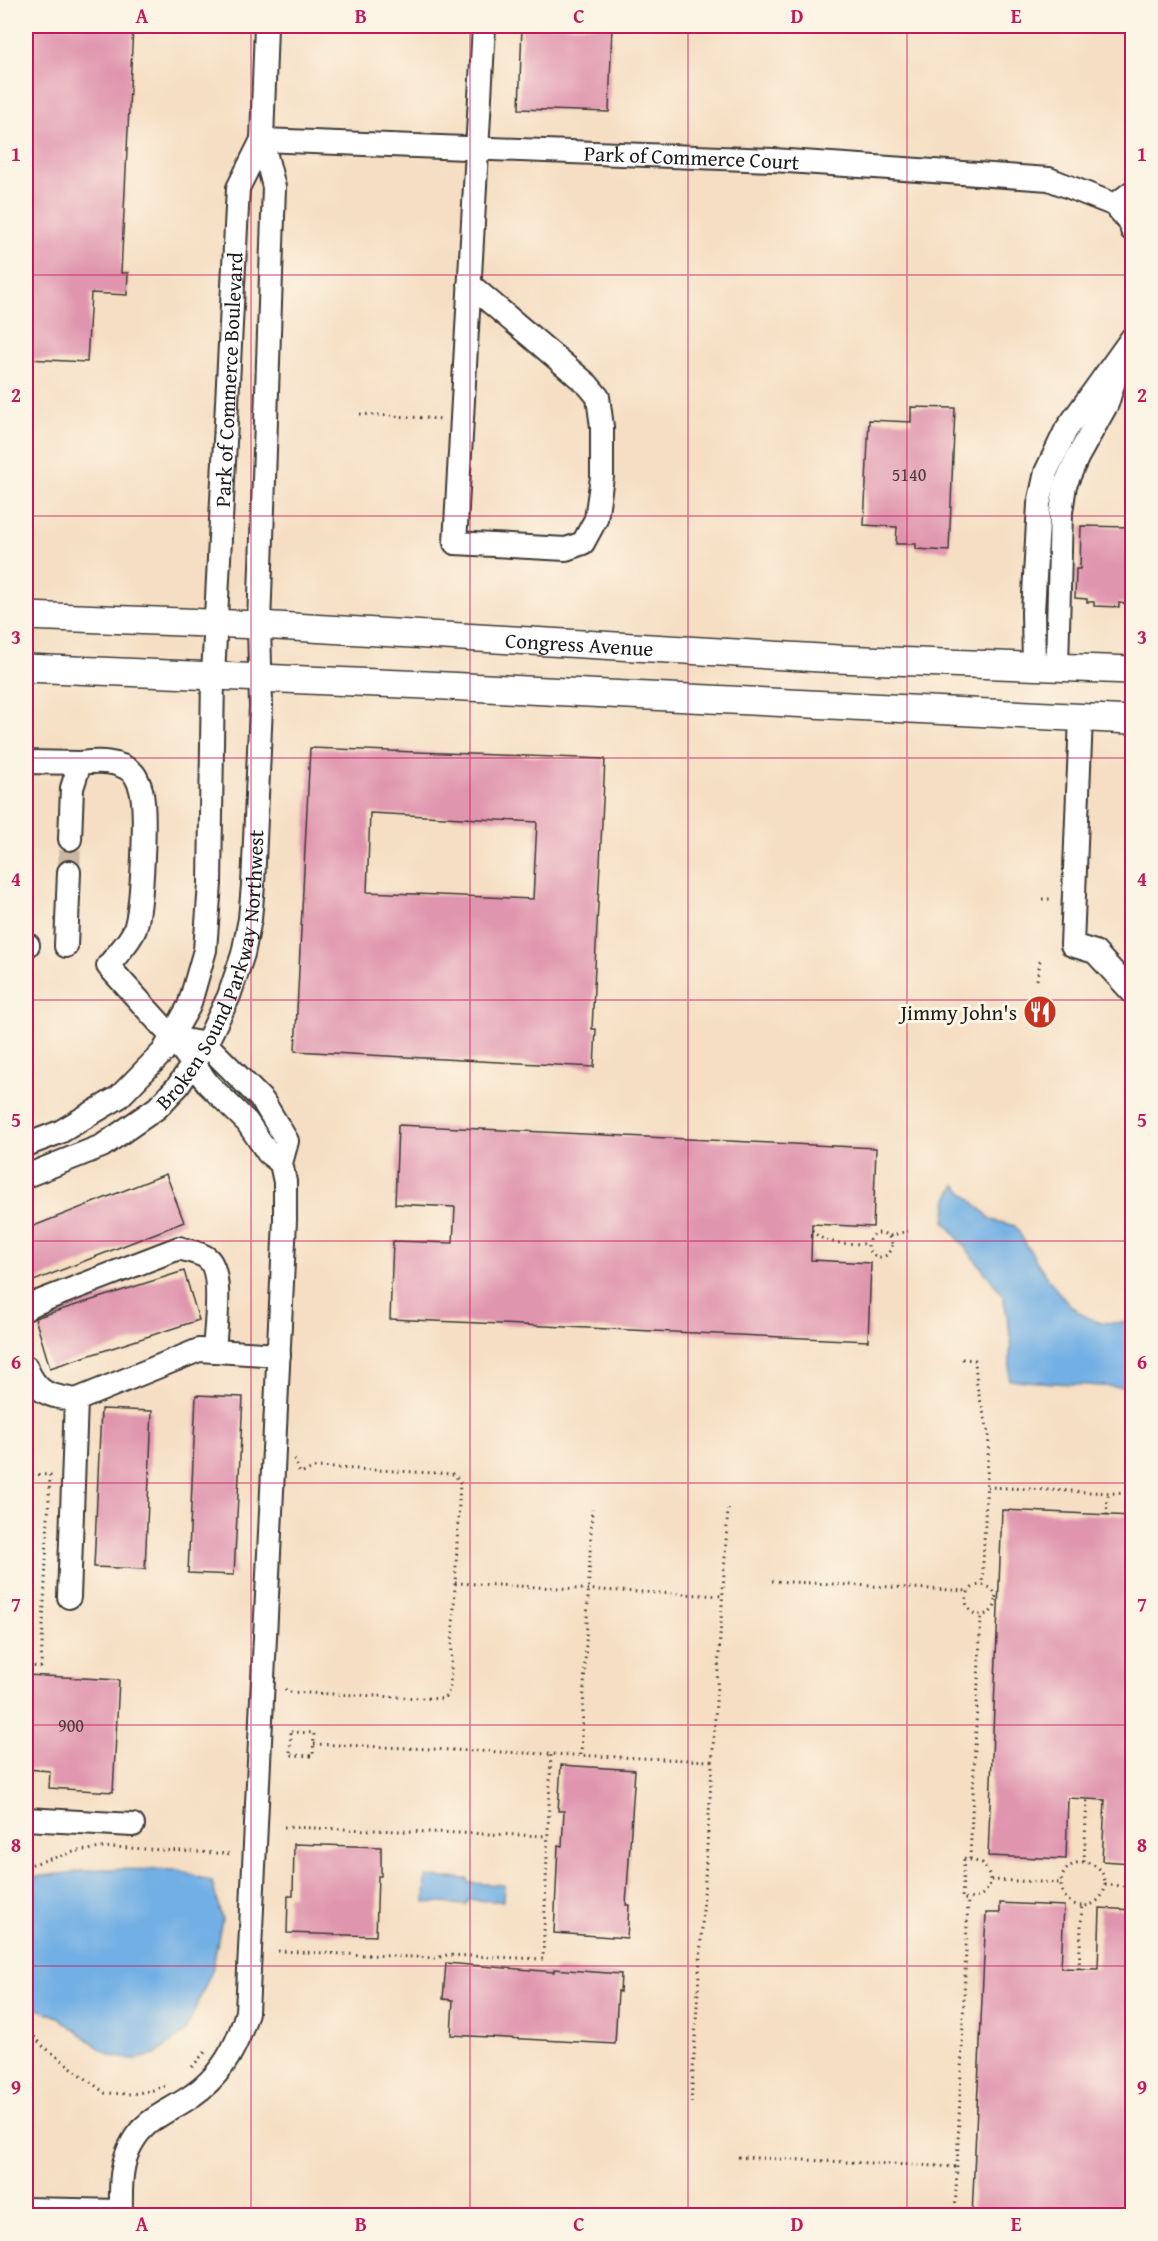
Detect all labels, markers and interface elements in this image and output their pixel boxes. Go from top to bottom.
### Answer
text: A [136,1,149,30]
text: B [355,1,367,30]
text: C [573,1,585,30]
text: D [790,1,804,30]
text: E [1011,1,1022,30]
street label: Park of Commerce Court [583,137,801,177]
text: 1 [11,139,21,168]
text: 1 [1137,139,1147,168]
street label: Park of Commerce Boulevard [206,251,250,508]
text: 2 [11,380,21,409]
text: 2 [1137,380,1147,409]
house number: 5140 [892,461,927,488]
text: 3 [11,622,21,651]
text: 3 [1137,622,1147,651]
street label: Congress Avenue [504,624,654,664]
street label: Broken Sound Parkway Northwest [148,828,271,1116]
text: 4 [11,864,21,893]
text: 4 [1137,864,1147,893]
restaurant icon: Jimmy John's [1022,994,1058,1030]
place label: Jimmy John's [897,997,1017,1028]
text: 5 [11,1105,21,1134]
text: 5 [1137,1105,1147,1134]
text: 6 [11,1347,21,1376]
text: 6 [1137,1347,1147,1376]
text: 7 [11,1589,21,1618]
text: 7 [1137,1589,1147,1618]
house number: 900 [58,1712,84,1739]
text: 8 [11,1830,21,1859]
text: 8 [1137,1830,1147,1859]
text: 9 [11,2072,21,2101]
text: 9 [1137,2072,1147,2101]
text: A [136,2209,149,2238]
text: B [355,2209,367,2238]
text: C [573,2209,585,2238]
text: D [790,2209,804,2238]
text: E [1011,2209,1022,2238]

